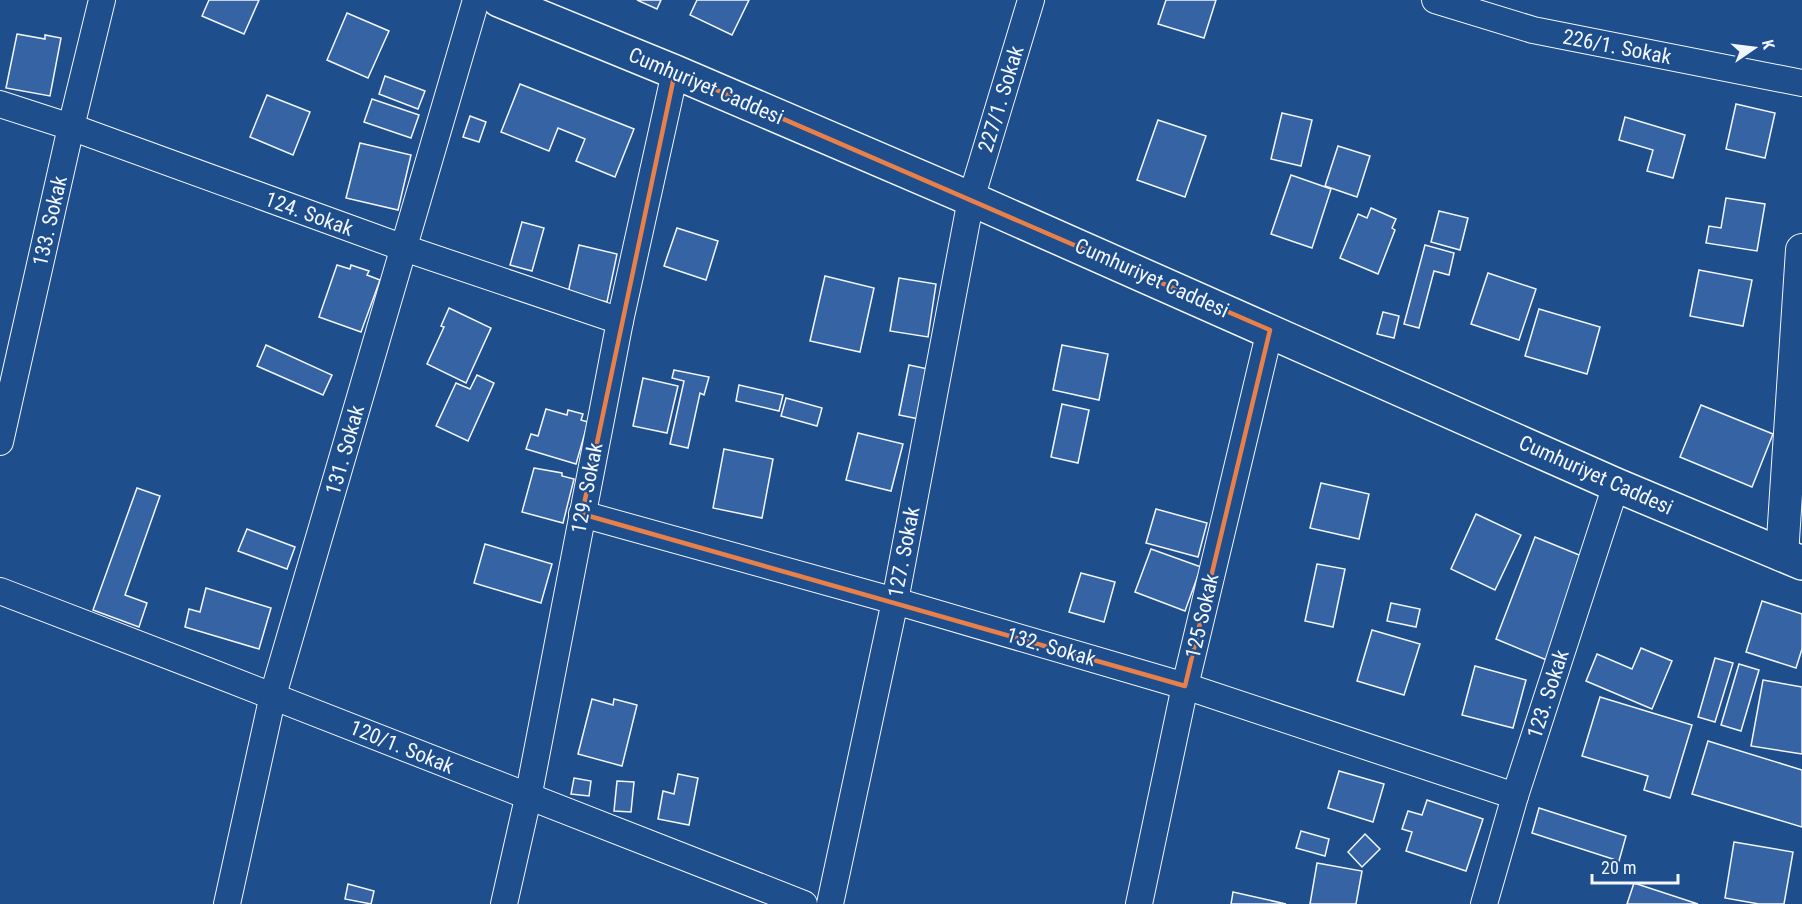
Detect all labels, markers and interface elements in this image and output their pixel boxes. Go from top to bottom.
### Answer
north arrow [1724,18,1784,78]
street label: 226/1. Sokak [1561,25,1674,69]
text: K [1758,38,1778,51]
street label: 227/1. Sokak [973,42,1029,155]
street label: Cumhuriyet Caddesi [625,43,787,129]
street label: 133. Sokak [28,173,72,268]
street label: 124. Sokak [262,187,357,241]
street label: Cumhuriyet Caddesi [1071,233,1233,323]
street label: 131. Sokak [321,402,369,497]
street label: Cumhuriyet Caddesi [1515,430,1677,520]
street label: 129. Sokak [566,440,608,535]
street label: 127. Sokak [883,504,925,599]
street label: 125 Sokak [1181,571,1224,661]
street label: 132. Sokak [1004,623,1099,671]
street label: 123. Sokak [1522,646,1574,741]
street label: 120/1. Sokak [346,715,458,779]
scale bar [1592,847,1678,885]
text: 20 m [1601,857,1636,878]

